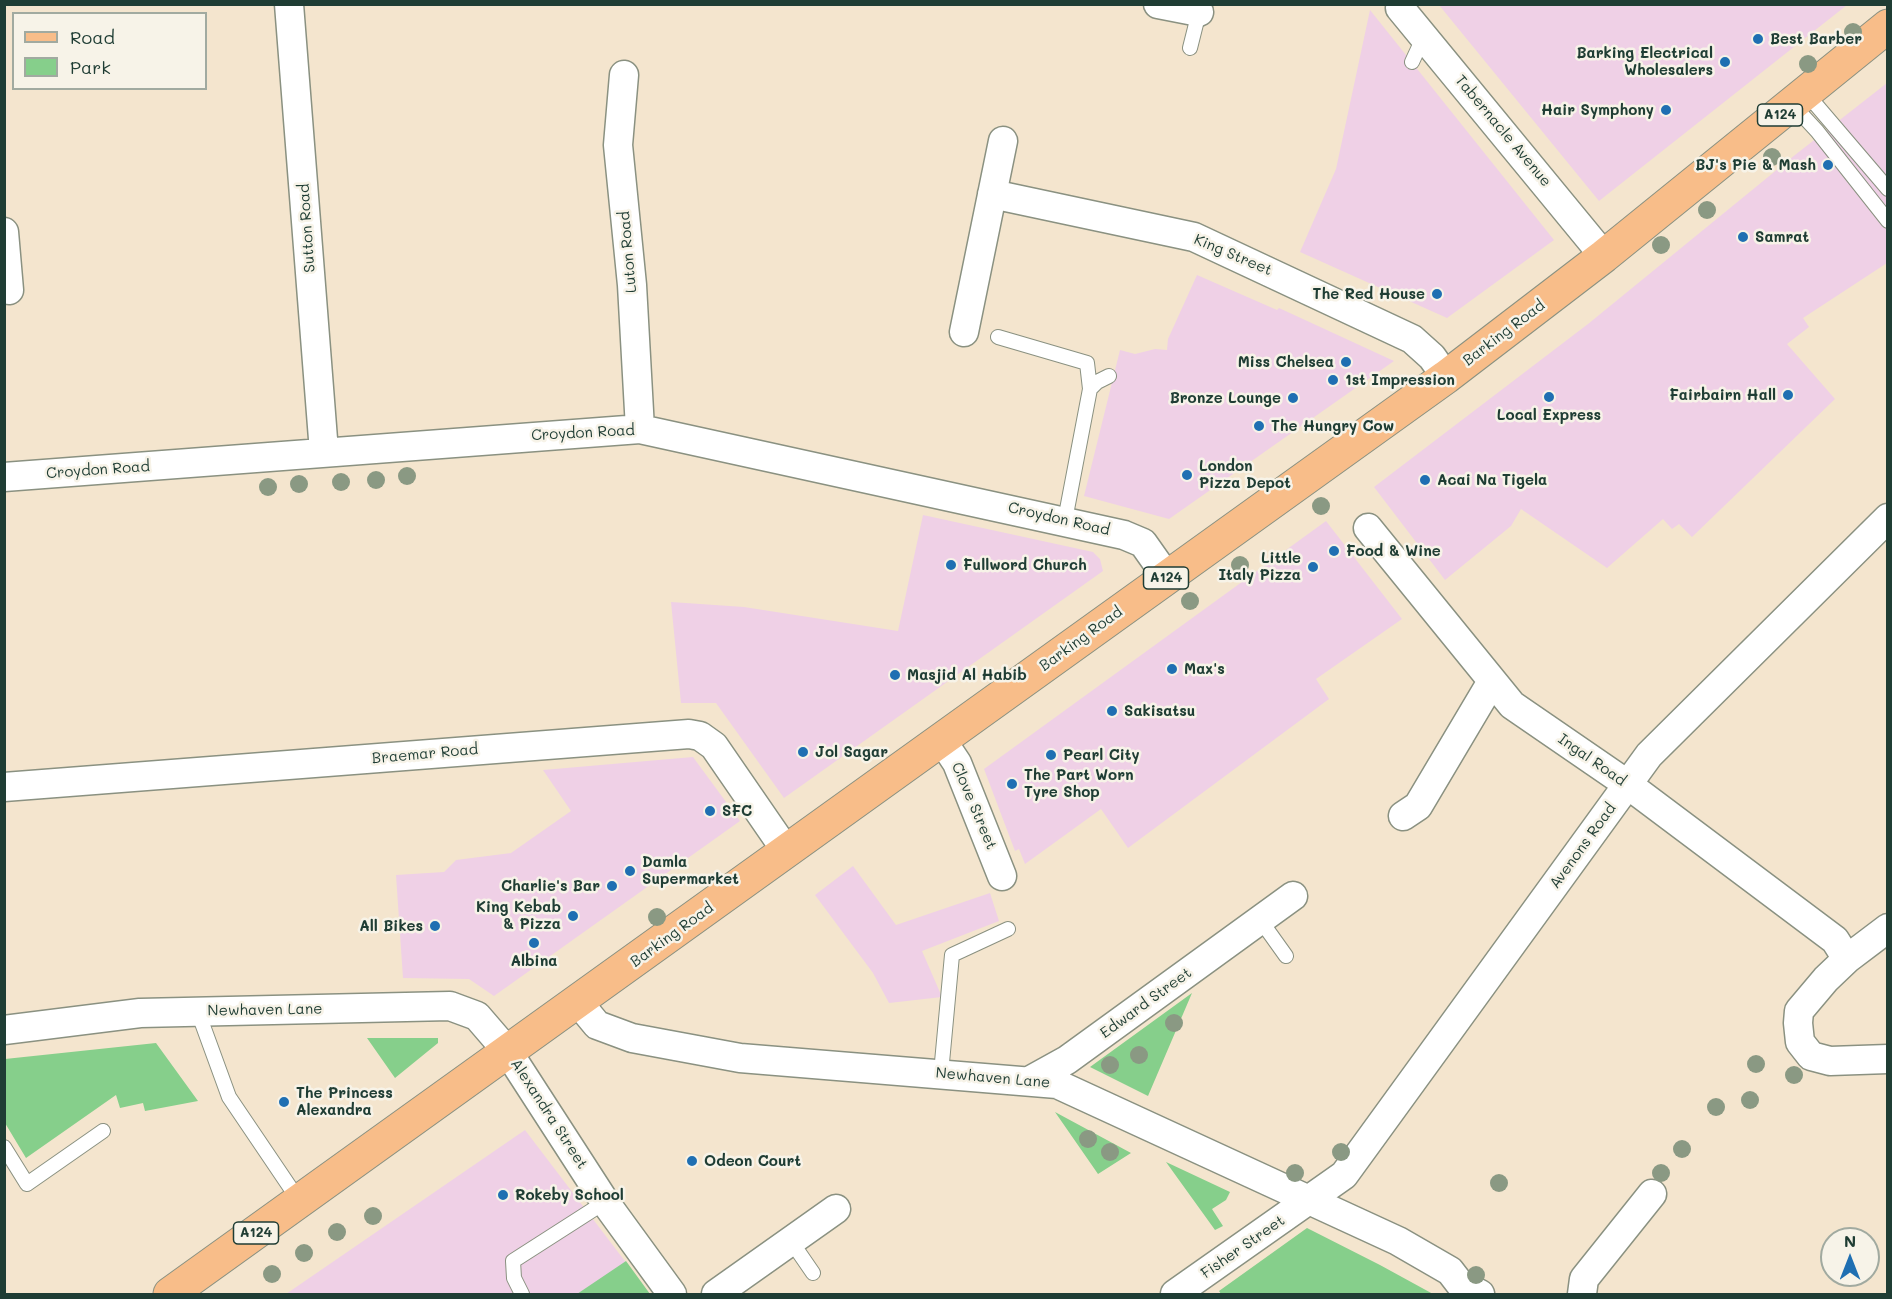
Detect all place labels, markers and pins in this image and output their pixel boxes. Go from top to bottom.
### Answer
place label: Best Barber [1770,30,1862,48]
marker: Best Barber [1751,32,1765,46]
place label: Barking Electrical Wholesalers [1576,44,1713,79]
marker: Barking Electrical Wholesalers [1718,55,1732,69]
place label: Hair Symphony [1541,101,1654,119]
marker: Hair Symphony [1659,103,1673,117]
place label: BJ's Pie & Mash [1695,156,1816,174]
marker: BJ's Pie & Mash [1821,158,1835,172]
place label: Samrat [1755,228,1809,246]
marker: Samrat [1736,230,1750,244]
place label: The Red House [1313,285,1425,303]
marker: The Red House [1430,287,1444,301]
place label: Miss Chelsea [1238,353,1334,371]
marker: Miss Chelsea [1339,355,1353,369]
place label: 1st Impression [1345,371,1455,389]
marker: 1st Impression [1326,373,1340,387]
place label: Fairbairn Hall [1669,386,1776,404]
marker: Fairbairn Hall [1781,388,1795,402]
place label: Bronze Lounge [1170,389,1281,407]
marker: Local Express [1542,390,1556,404]
marker: Bronze Lounge [1286,391,1300,405]
place label: Local Express [1497,406,1601,424]
place label: The Hungry Cow [1271,417,1394,435]
marker: The Hungry Cow [1252,419,1266,433]
place label: London Pizza Depot [1199,457,1291,492]
marker: London Pizza Depot [1180,468,1194,482]
place label: Acai Na Tigela [1437,471,1547,489]
marker: Acai Na Tigela [1418,473,1432,487]
place label: Food & Wine [1346,542,1441,560]
marker: Food & Wine [1327,544,1341,558]
place label: Little Italy Pizza [1218,549,1301,584]
place label: Fullword Church [963,556,1087,574]
marker: Fullword Church [944,558,958,572]
marker: Little Italy Pizza [1306,560,1320,574]
place label: Max's [1184,660,1225,678]
marker: Max's [1165,662,1179,676]
place label: Masjid Al Habib [907,666,1027,684]
marker: Masjid Al Habib [888,668,902,682]
place label: Sakisatsu [1124,702,1195,720]
marker: Sakisatsu [1105,704,1119,718]
place label: Jol Sagar [815,743,888,761]
marker: Jol Sagar [796,745,810,759]
place label: Pearl City [1063,746,1140,764]
marker: Pearl City [1044,748,1058,762]
place label: The Part Worn Tyre Shop [1024,766,1134,801]
marker: The Part Worn Tyre Shop [1005,777,1019,791]
place label: SFC [722,802,752,820]
marker: SFC [703,804,717,818]
place label: Damla Supermarket [642,853,739,888]
marker: Damla Supermarket [623,864,637,878]
place label: Charlie's Bar [501,877,600,895]
marker: Charlie's Bar [605,879,619,893]
place label: King Kebab & Pizza [476,898,561,933]
marker: King Kebab & Pizza [566,909,580,923]
place label: All Bikes [359,917,423,935]
marker: All Bikes [428,919,442,933]
marker: Albina [527,936,541,950]
place label: Albina [511,952,557,970]
place label: The Princess Alexandra [296,1084,393,1119]
marker: The Princess Alexandra [277,1095,291,1109]
place label: Odeon Court [704,1152,801,1170]
marker: Odeon Court [685,1154,699,1168]
place label: Rokeby School [515,1186,624,1204]
marker: Rokeby School [496,1188,510,1202]

